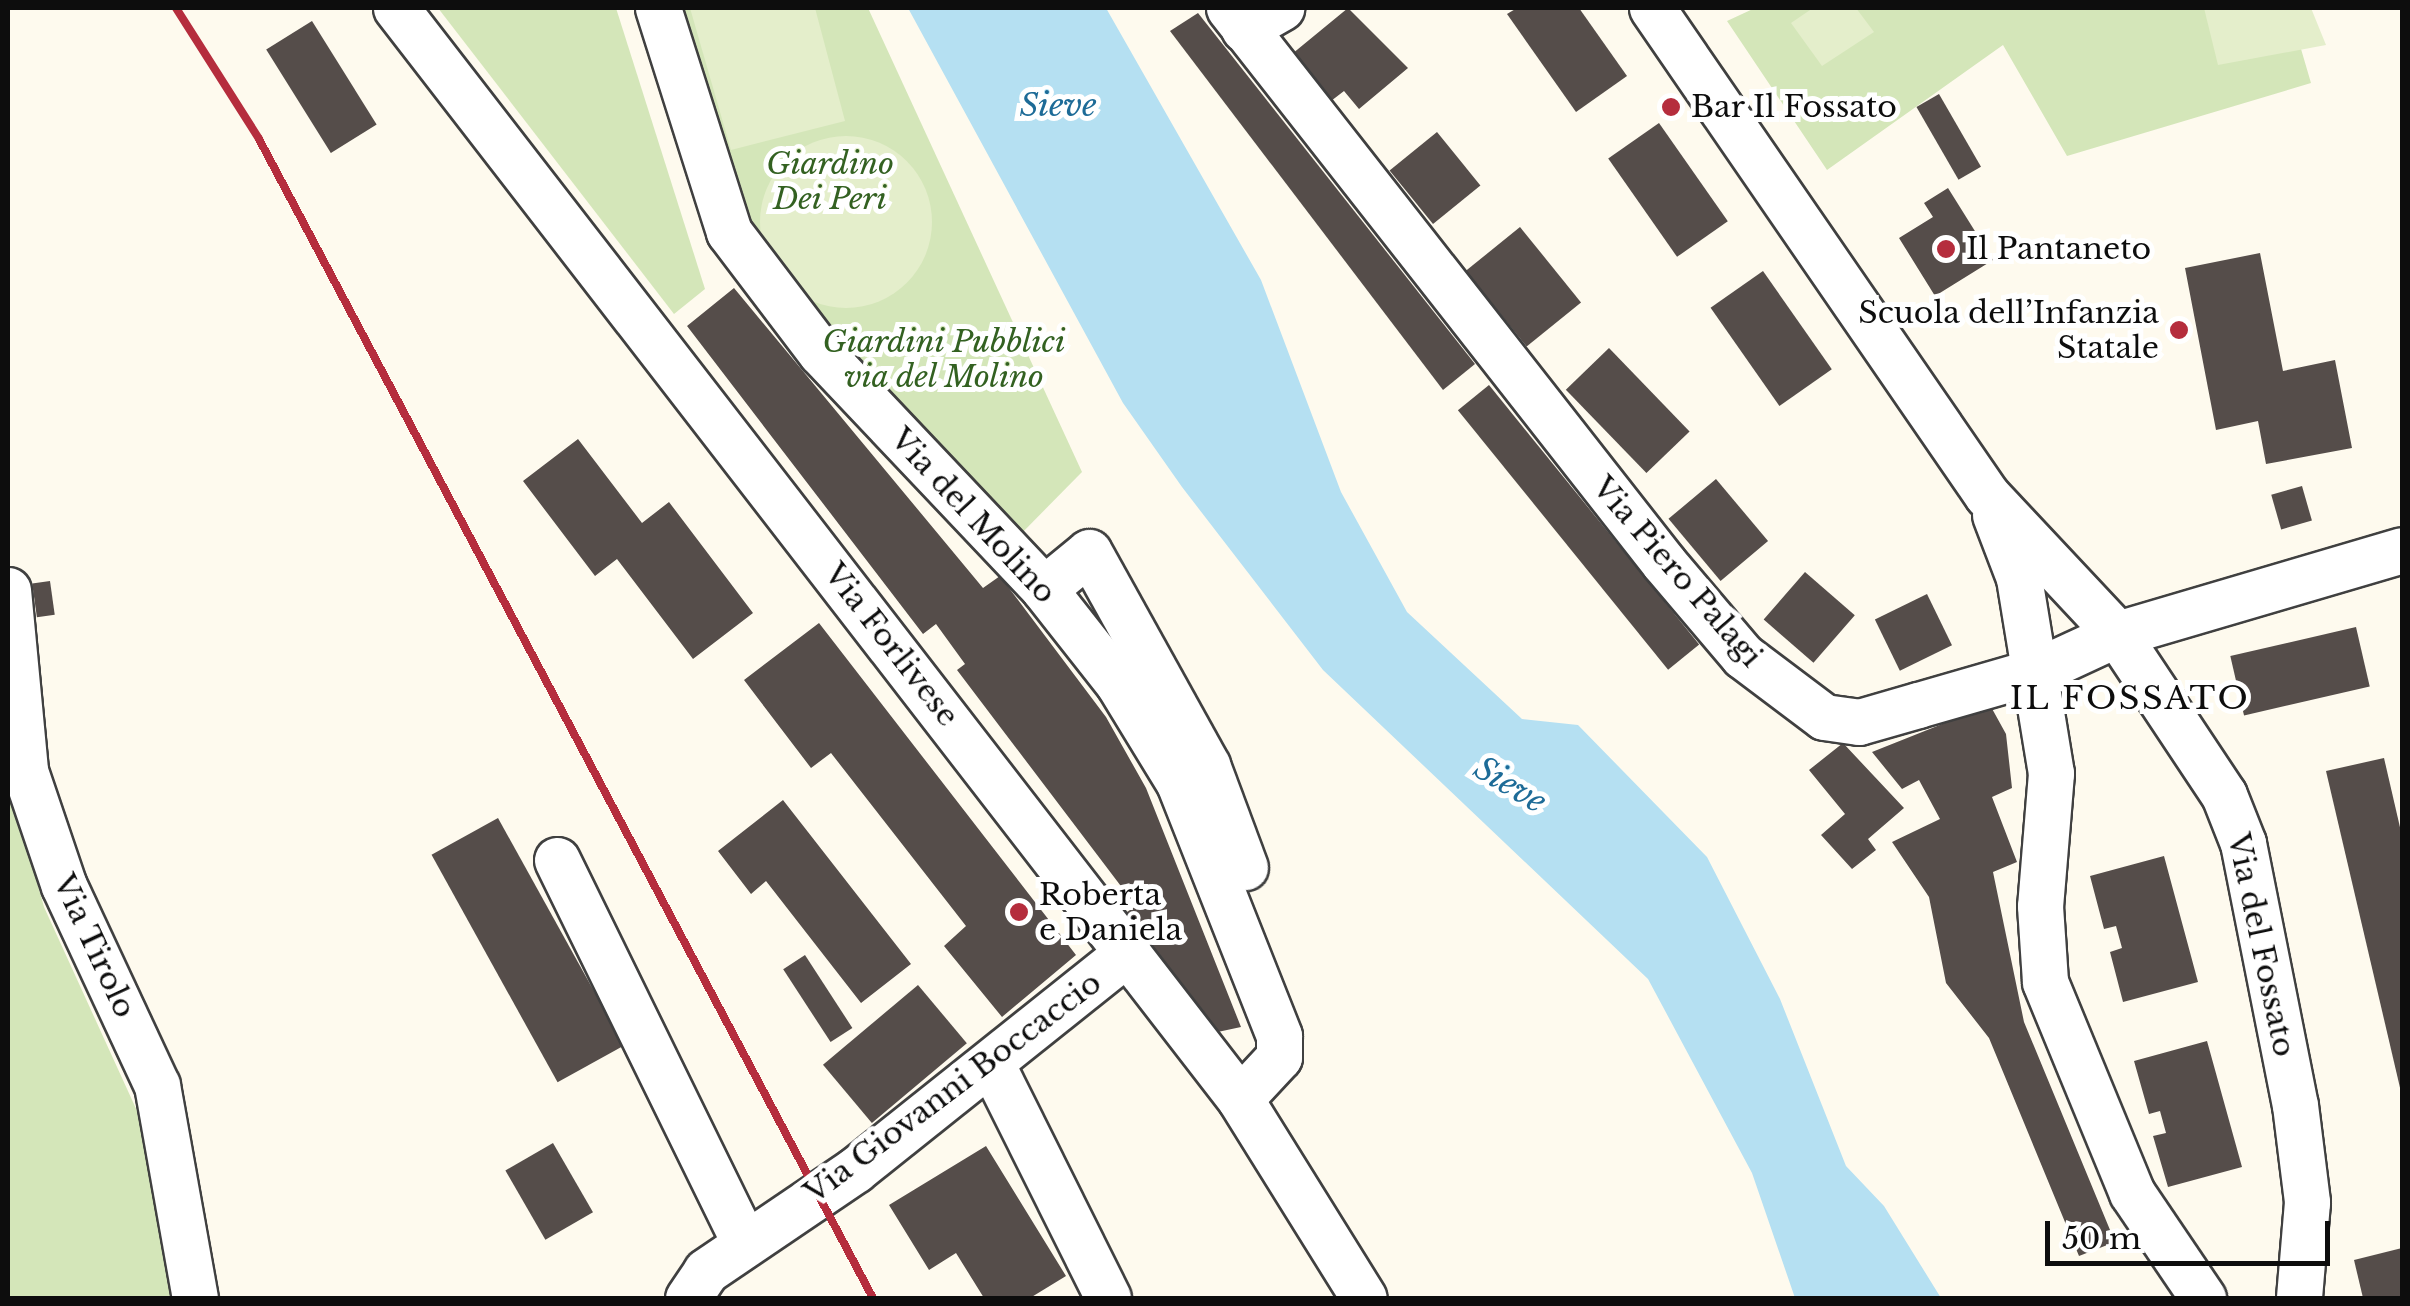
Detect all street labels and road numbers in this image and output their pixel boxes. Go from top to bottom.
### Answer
street label: Via del Molino [883,421,1063,611]
street label: Via Piero Palagi [1585,469,1769,675]
street label: Via Forlivese [816,556,966,734]
street label: Via del Fossato [2220,830,2302,1060]
street label: Via Tirolo [45,868,143,1024]
street label: Via Giovanni Boccaccio [798,965,1108,1211]

